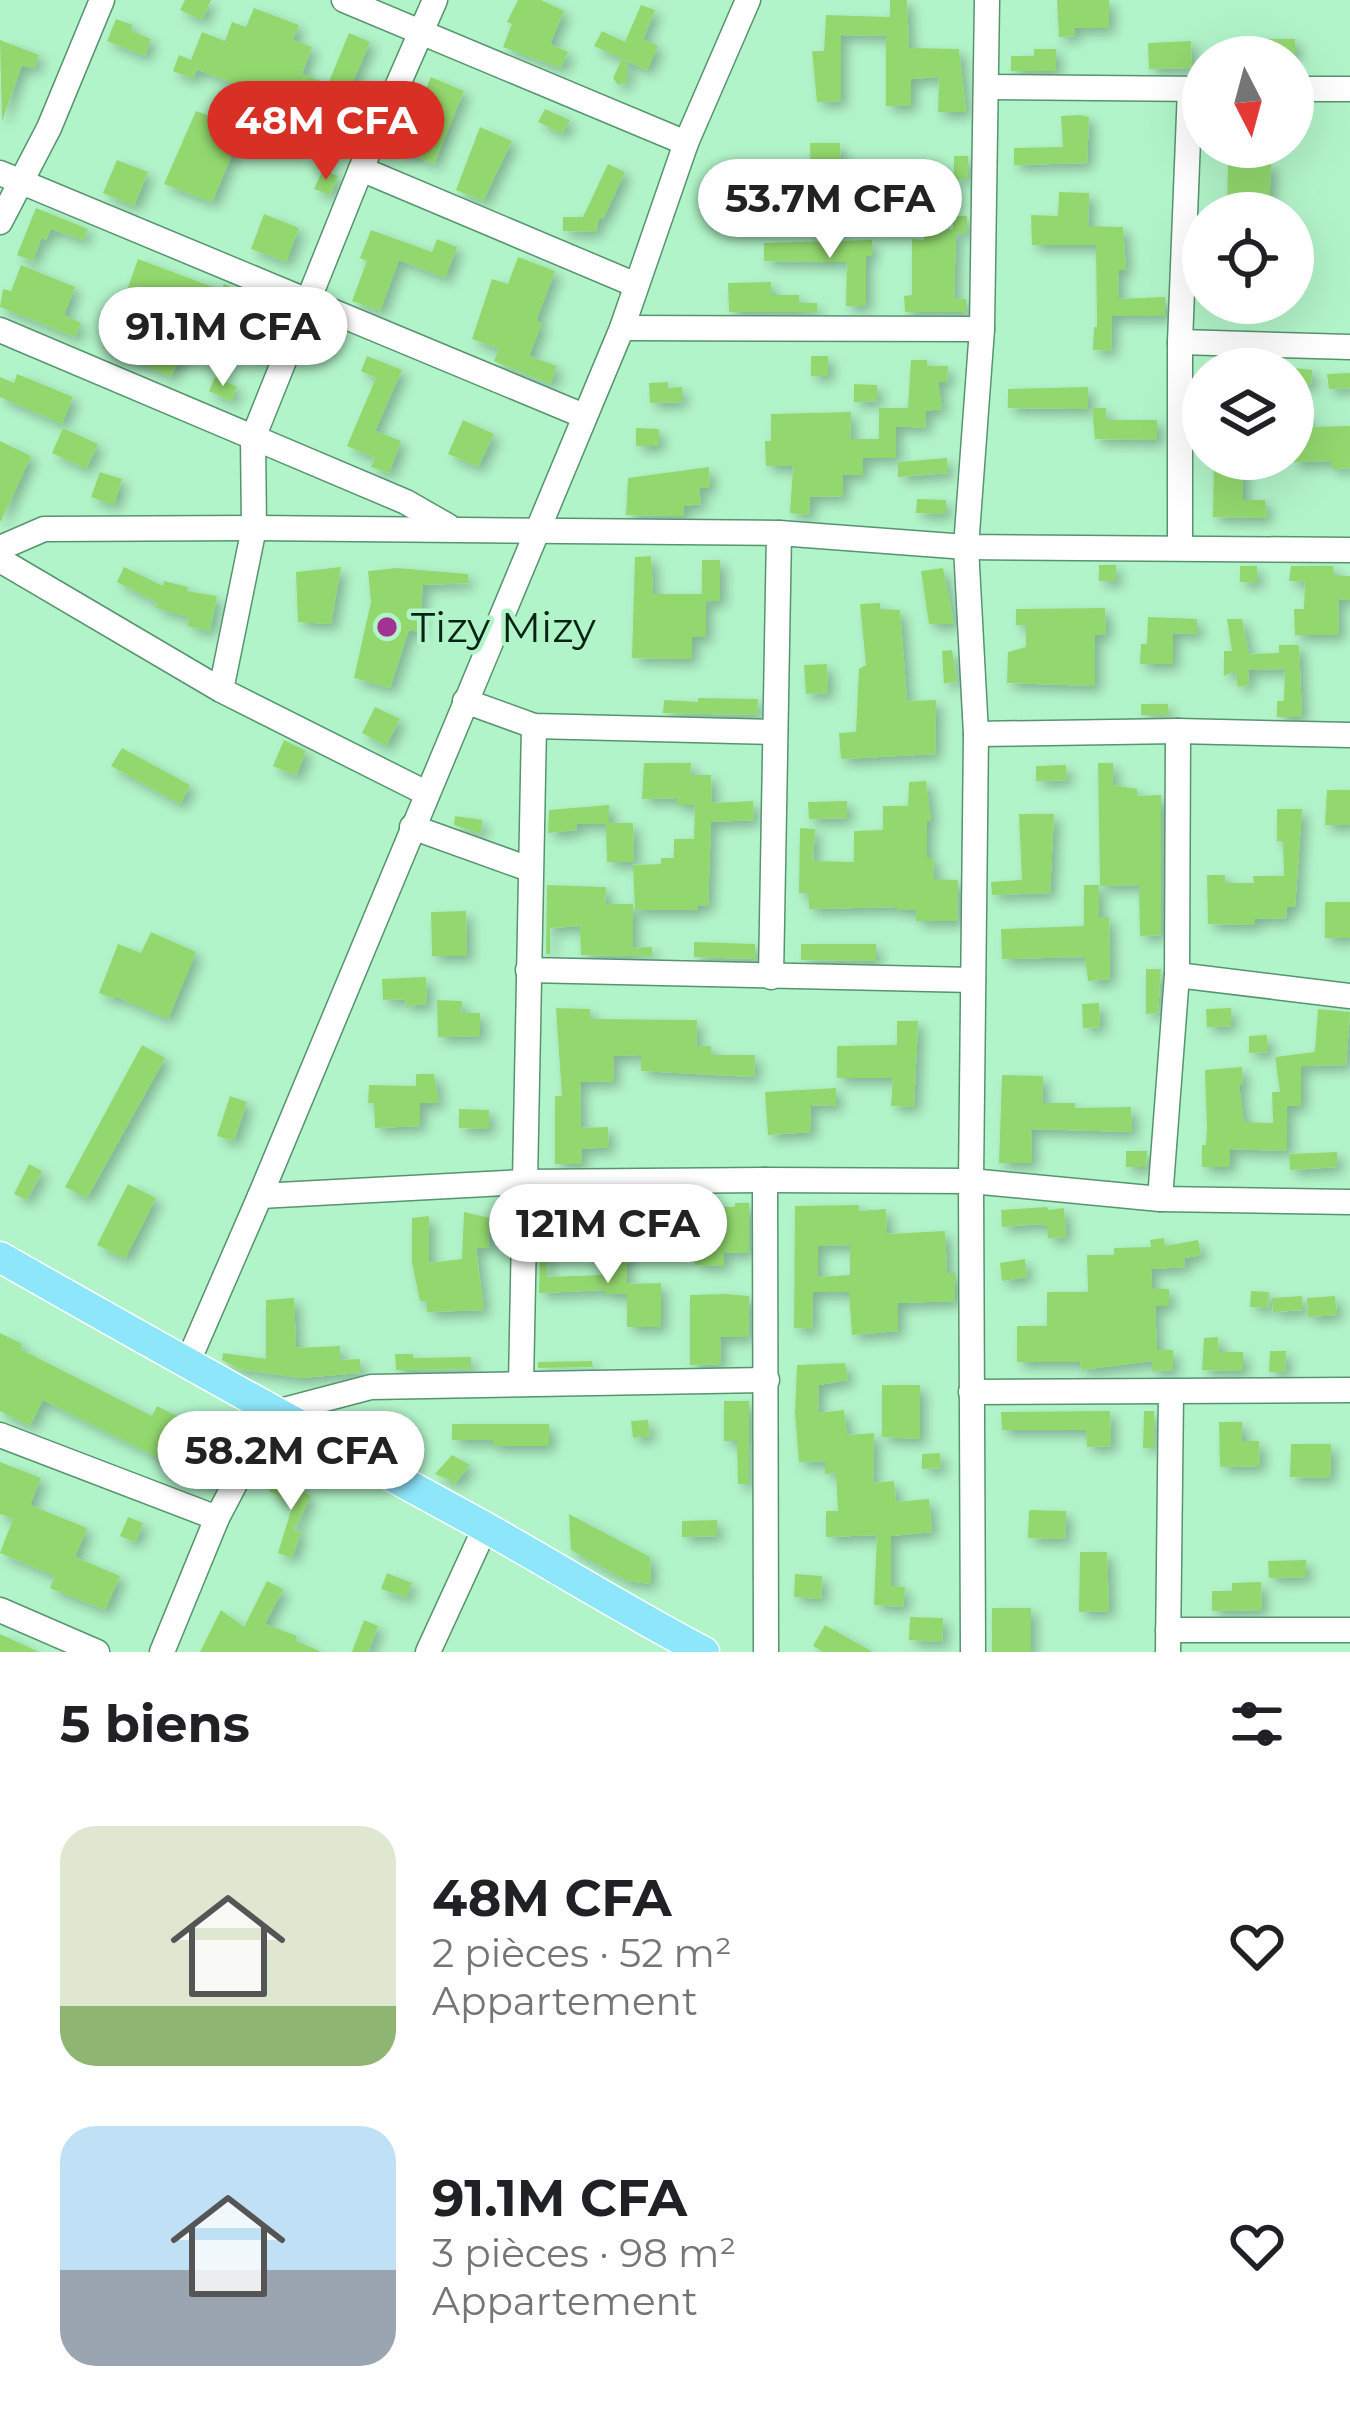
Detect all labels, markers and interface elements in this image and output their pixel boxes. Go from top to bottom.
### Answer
north arrow [1182,36,1314,168]
map controls [1182,36,1314,480]
pin: 48M CFA [215,81,437,183]
text: 48M CFA [234,96,418,144]
pin: 53.7M CFA [693,159,967,261]
text: 53.7M CFA [725,174,935,222]
button: locate [1182,192,1314,324]
pin: 91.1M CFA [86,287,360,389]
text: 91.1M CFA [125,302,321,350]
button: layers [1182,348,1314,480]
place label: Tizy Mizy [411,601,596,653]
marker: Tizy Mizy [374,614,400,640]
pin: 121M CFA [484,1184,732,1286]
text: 121M CFA [516,1199,700,1247]
pin: 58.2M CFA [154,1411,428,1513]
text: 58.2M CFA [184,1426,398,1474]
icon: filters [1224,1691,1290,1757]
text: 5 biens [60,1693,250,1755]
text: 48M CFA [432,1867,672,1929]
icon: home [156,1874,300,2018]
icon: heart [1224,1913,1290,1979]
text: 2 pièces · 52 m² [432,1929,732,1977]
text: Appartement [432,1977,698,2025]
text: 91.1M CFA [432,2167,687,2229]
icon: home [156,2174,300,2318]
icon: heart [1224,2213,1290,2279]
text: 3 pièces · 98 m² [432,2229,736,2277]
text: Appartement [432,2277,698,2325]

